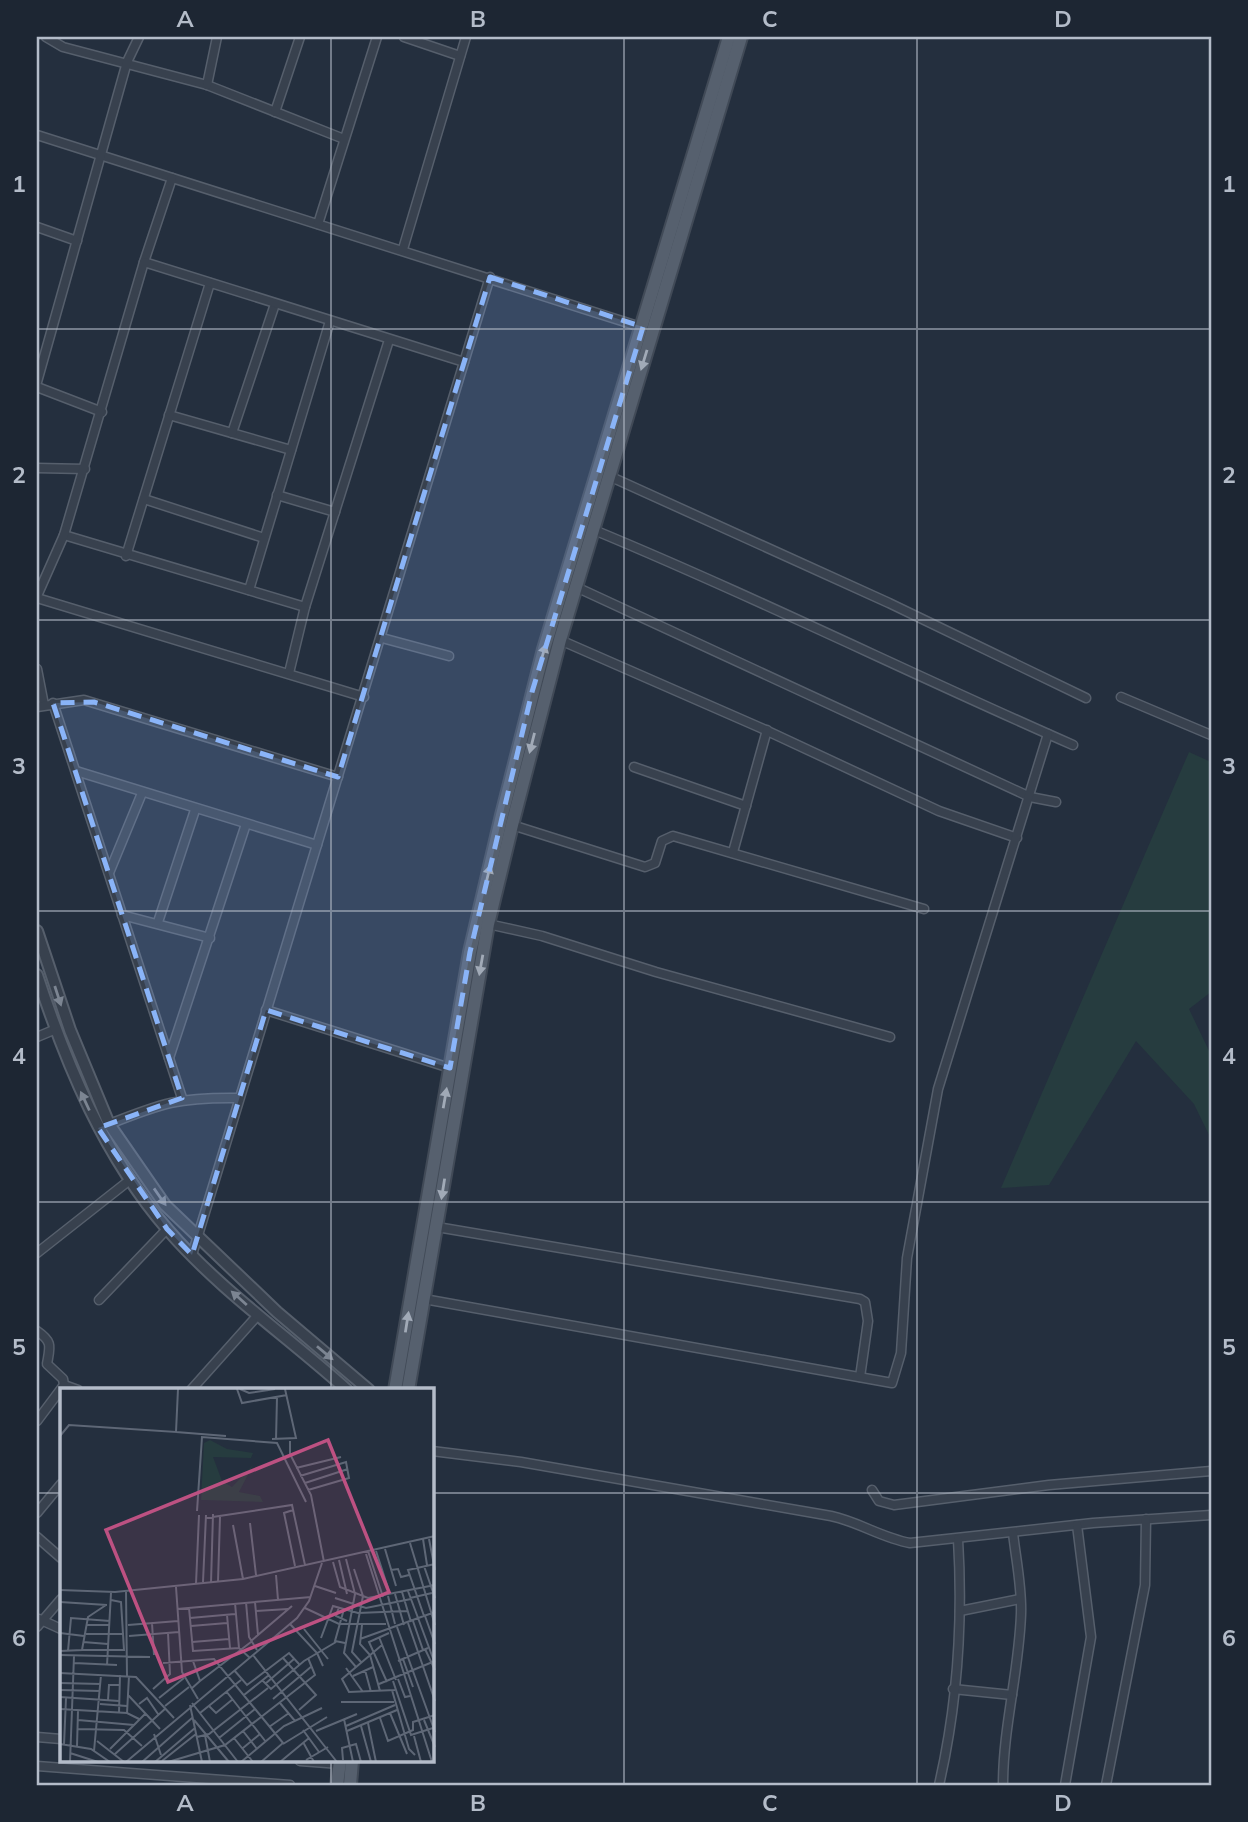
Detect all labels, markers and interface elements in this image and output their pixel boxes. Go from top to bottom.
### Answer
text: A [176,4,194,33]
text: B [470,4,486,33]
text: C [762,4,778,33]
text: D [1054,4,1072,33]
text: 1 [12,169,26,198]
text: 1 [1222,169,1236,198]
one-way arrow [639,350,649,371]
text: 2 [12,460,26,489]
text: 2 [1222,460,1236,489]
one-way arrow [538,643,548,664]
one-way arrow [526,732,537,754]
text: 3 [12,751,26,780]
text: 3 [1222,751,1236,780]
one-way arrow [482,864,493,886]
one-way arrow [475,954,486,976]
one-way arrow [53,985,64,1006]
text: 4 [12,1041,26,1070]
text: 4 [1222,1041,1236,1070]
one-way arrow [440,1087,451,1109]
one-way arrow [79,1091,91,1111]
one-way arrow [437,1178,448,1200]
one-way arrow [153,1188,167,1206]
one-way arrow [231,1290,248,1306]
one-way arrow [402,1311,413,1333]
text: 5 [12,1332,26,1361]
text: 5 [1222,1332,1236,1361]
one-way arrow [317,1345,334,1360]
inset map [60,1388,434,1762]
text: 6 [12,1623,26,1652]
text: 6 [1222,1623,1236,1652]
text: A [176,1788,194,1817]
text: B [470,1788,486,1817]
text: C [762,1788,778,1817]
text: D [1054,1788,1072,1817]

